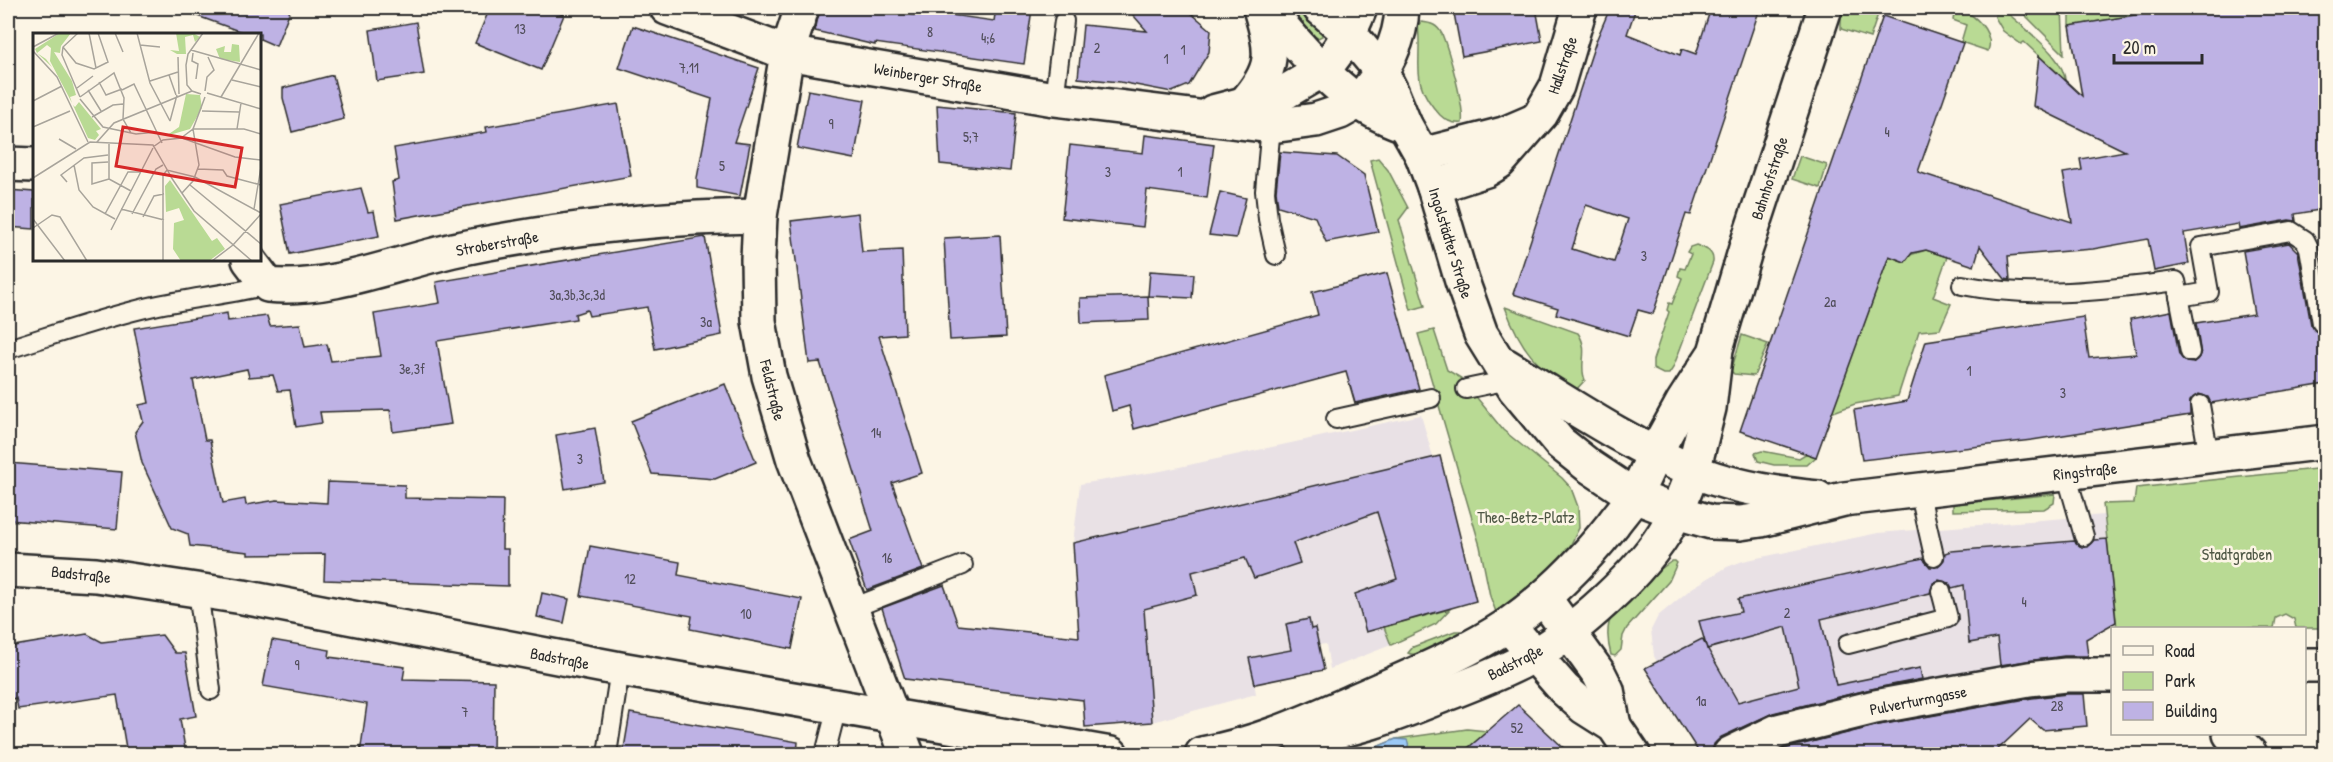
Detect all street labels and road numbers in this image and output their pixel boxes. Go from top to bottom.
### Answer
street label: Hallstraße [1542,33,1582,97]
street label: Weinberger Straße [872,57,984,97]
street label: Bahnhofstraße [1745,133,1793,222]
street label: Ingolstädter Straße [1424,185,1478,302]
street label: Stroberstraße [454,225,541,261]
street label: Feldstraße [755,356,791,423]
street label: Ringstraße [2052,457,2119,485]
street label: Badstraße [50,560,112,588]
street label: Badstraße [1483,638,1547,685]
street label: Badstraße [529,642,592,675]
street label: Pulverturmgasse [1868,680,1969,720]

